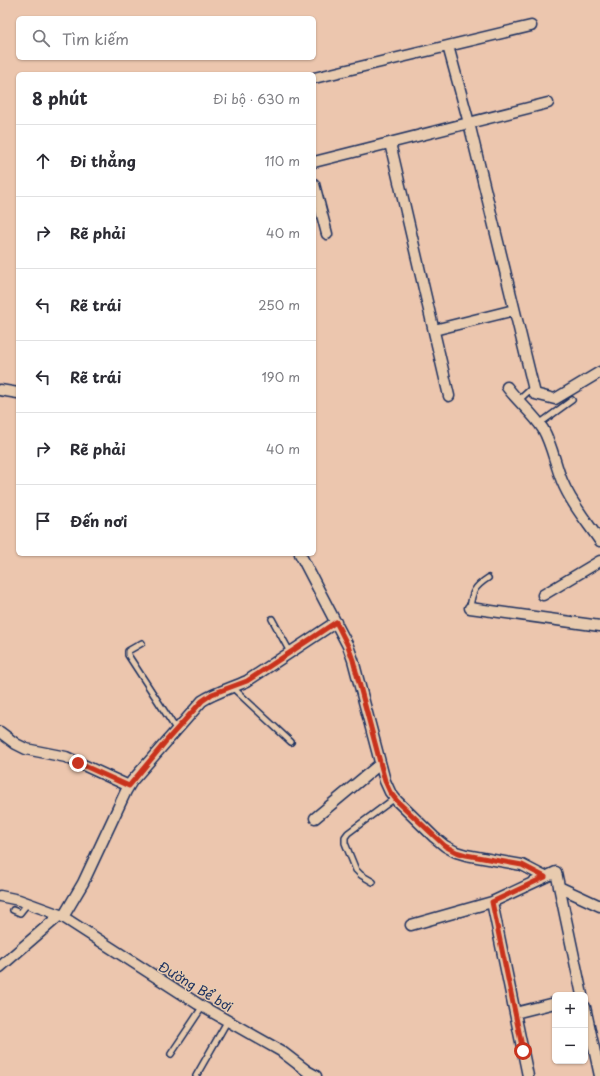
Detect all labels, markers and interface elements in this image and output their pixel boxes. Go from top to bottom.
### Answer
search box [16,16,316,60]
icon: search [30,27,52,49]
text: Tìm kiếm [62,27,129,50]
text: 8 phút [32,85,88,111]
text: Đi bộ · 630 m [213,89,300,108]
text: Đi thẳng [70,149,136,172]
icon: ahead [32,150,54,172]
text: 110 m [265,151,300,170]
text: Rẽ phải [70,221,126,244]
icon: right [32,222,54,244]
text: 40 m [266,223,300,242]
text: Rẽ trái [70,293,121,316]
icon: left [32,294,54,316]
text: 250 m [258,295,300,314]
text: Rẽ trái [70,365,121,388]
icon: left [32,366,54,388]
text: 190 m [261,367,300,386]
text: Rẽ phải [70,437,126,460]
icon: right [32,438,54,460]
text: 40 m [266,439,300,458]
text: Đến nơi [70,509,127,532]
icon: arrive [32,510,54,532]
route end [69,754,87,772]
street label: Đường Bể bơi [155,956,237,1016]
map controls [552,992,588,1064]
button: + [552,992,588,1028]
button: − [552,1028,588,1064]
route start [514,1042,532,1060]

